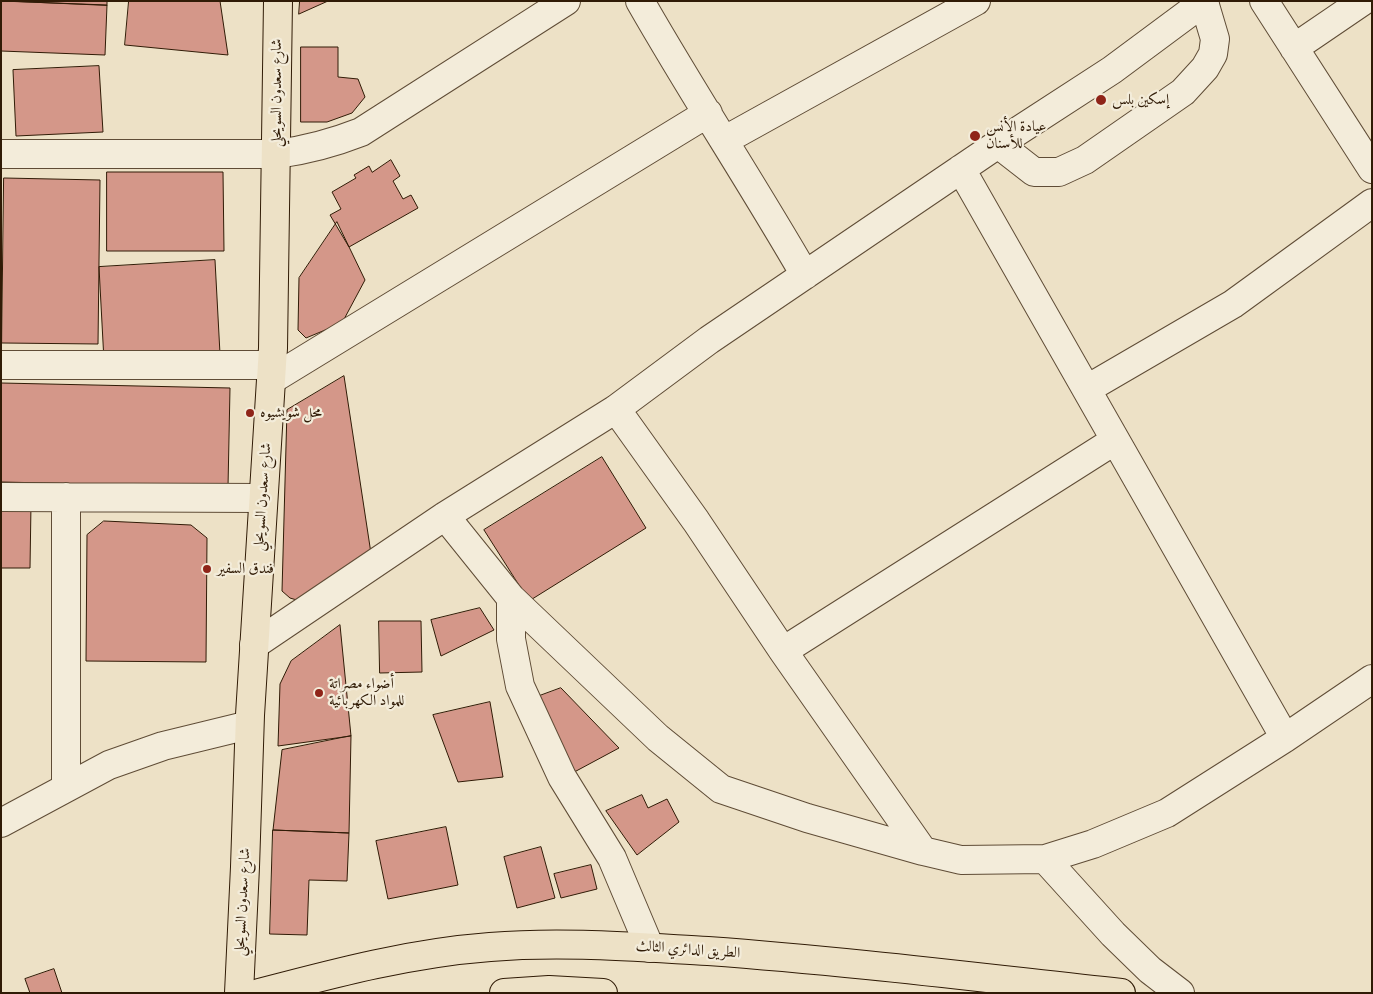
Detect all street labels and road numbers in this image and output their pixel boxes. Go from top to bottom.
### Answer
street label: شارع سعدون السويحلي [268,39,286,147]
street label: شارع سعدون السويحلي [250,442,276,552]
street label: شارع سعدون السويحلي [231,847,255,957]
street label: الطريق الدائري الثالث [635,937,741,963]

